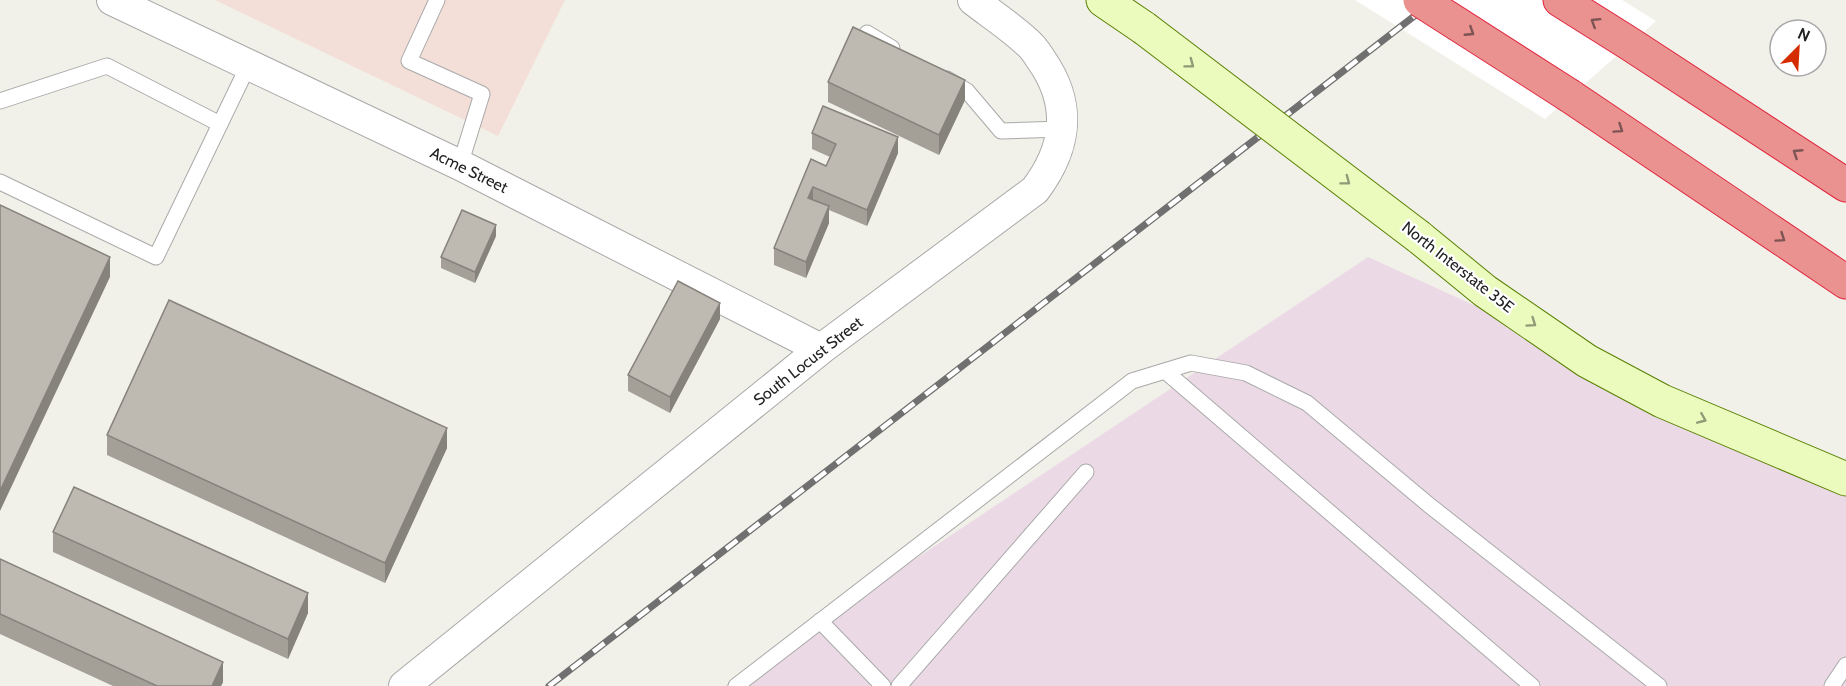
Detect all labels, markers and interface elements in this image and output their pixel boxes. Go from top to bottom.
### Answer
one-way arrow [1591,17,1601,29]
north arrow [1768,18,1828,78]
one-way arrow [1464,24,1474,36]
text: N [1795,24,1813,46]
one-way arrow [1184,56,1195,67]
one-way arrow [1612,122,1623,133]
street label: Acme Street [427,143,511,197]
one-way arrow [1793,149,1804,160]
one-way arrow [1339,174,1350,185]
street label: North Interstate 35E [1398,217,1518,317]
one-way arrow [1774,231,1785,242]
street label: South Locust Street [750,312,867,409]
one-way arrow [1526,316,1537,327]
one-way arrow [1695,411,1706,423]

